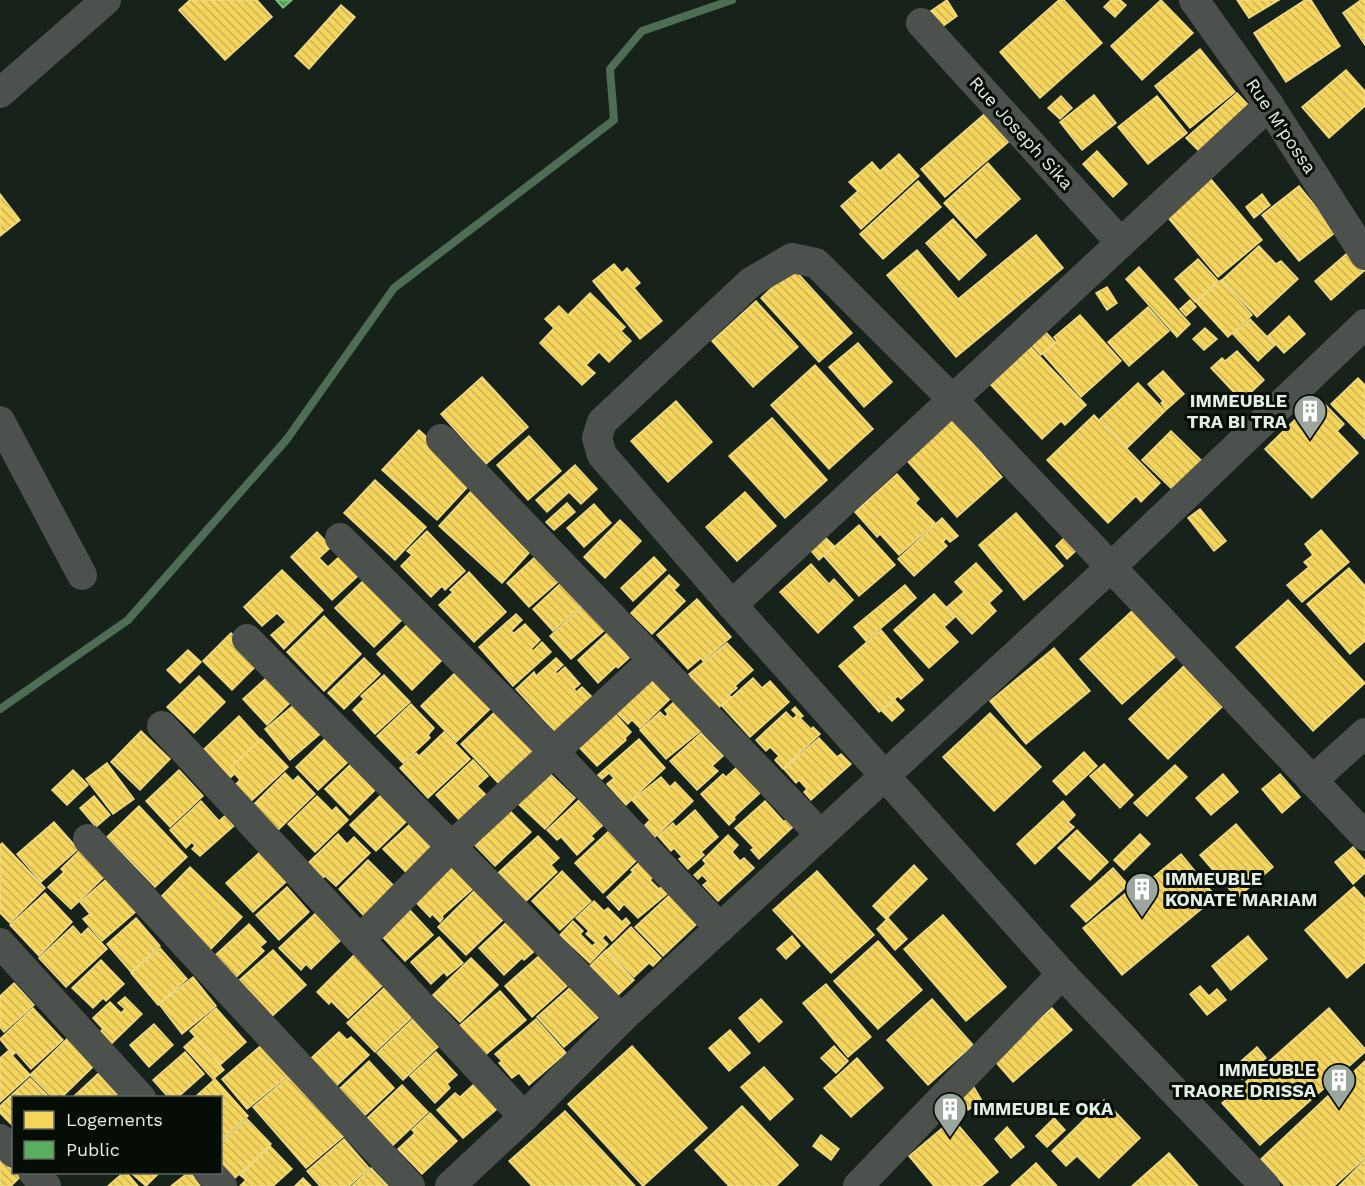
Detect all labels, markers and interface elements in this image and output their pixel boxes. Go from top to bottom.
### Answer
street label: Rue Joseph Sika [965,72,1078,193]
street label: Rue M'possa [1242,74,1321,177]
place label: IMMEUBLE TRA BI TRA [1187,390,1288,432]
building icon: IMMEUBLE TRA BI TRA [1292,393,1328,440]
place label: IMMEUBLE KONATE MARIAM [1165,868,1317,910]
building icon: IMMEUBLE KONATE MARIAM [1124,871,1160,918]
place label: IMMEUBLE TRAORE DRISSA [1172,1059,1317,1101]
building icon: IMMEUBLE TRAORE DRISSA [1321,1062,1357,1109]
building icon: IMMEUBLE OKA [932,1091,968,1138]
legend [12,1096,222,1174]
place label: IMMEUBLE OKA [973,1098,1114,1119]
text: Logements [66,1109,163,1130]
text: Public [66,1139,120,1160]

